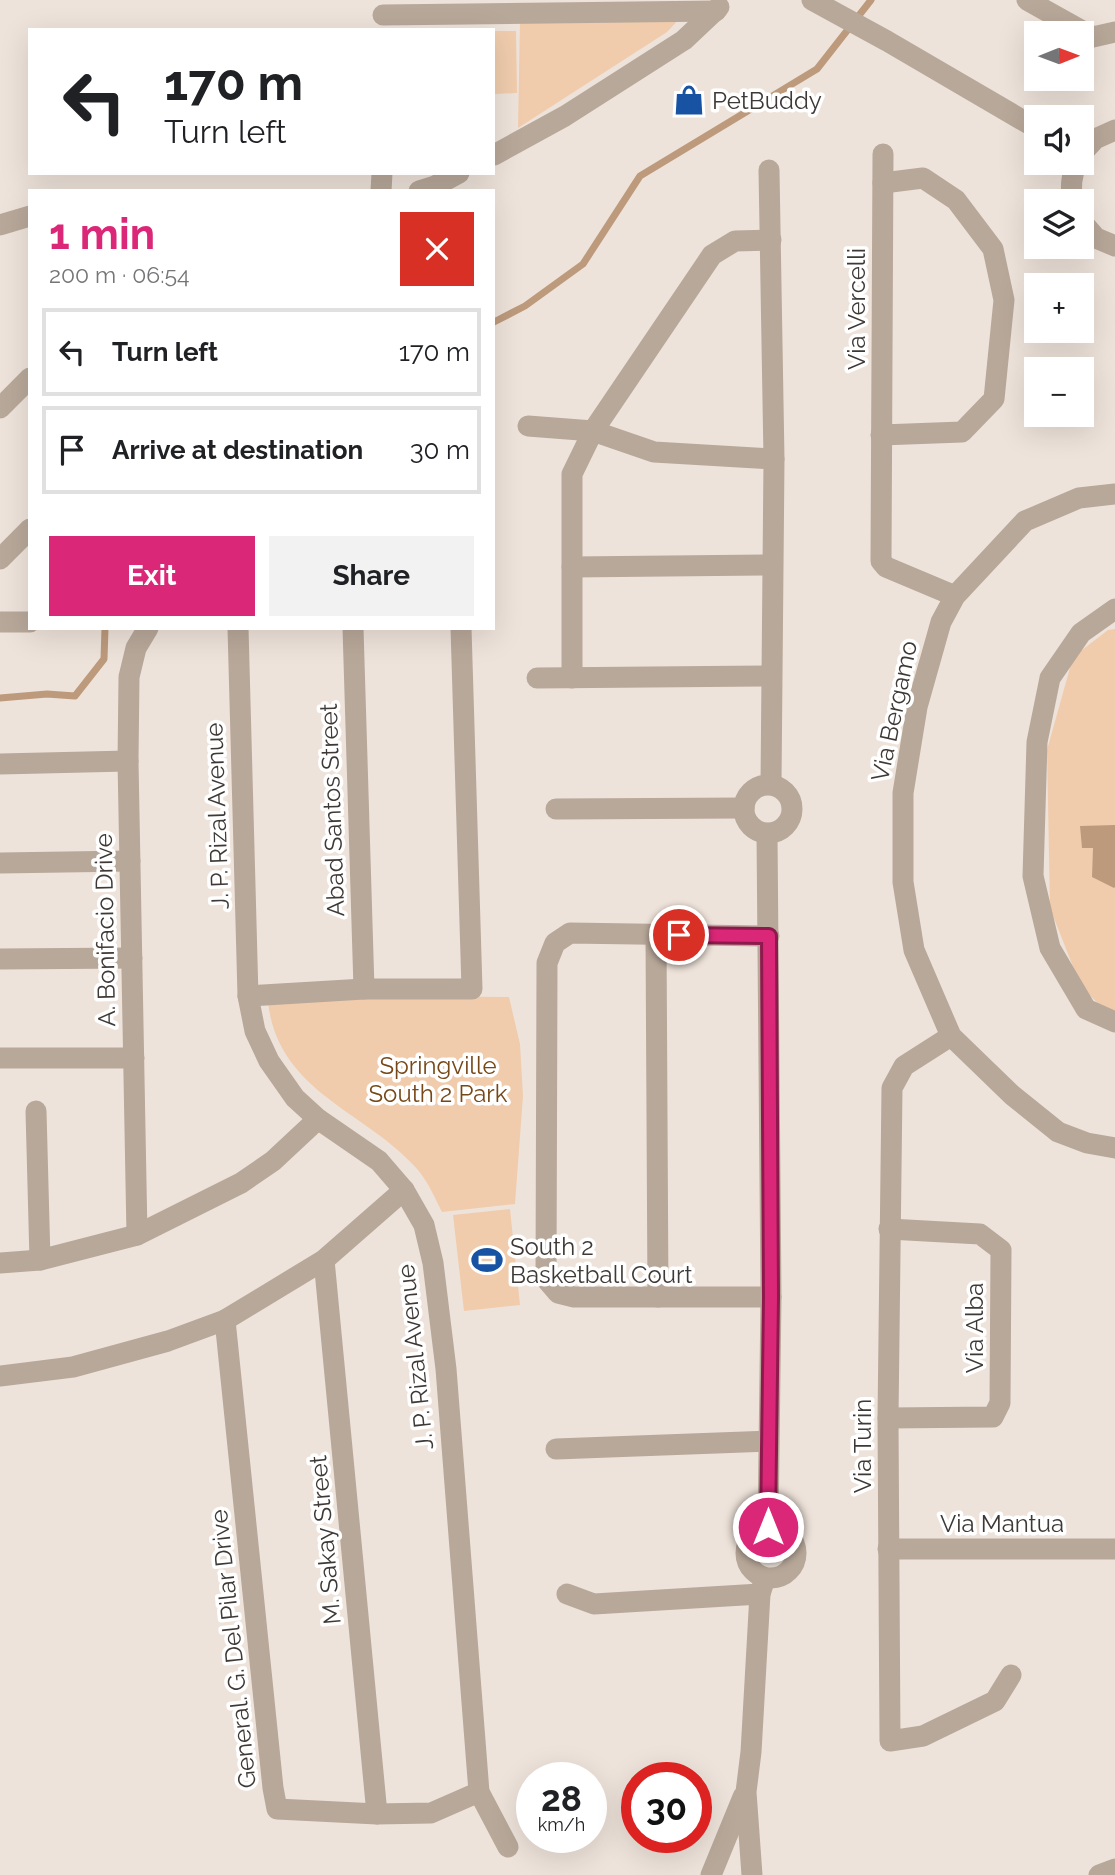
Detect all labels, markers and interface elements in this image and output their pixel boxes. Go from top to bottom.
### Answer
north arrow [1024,21,1094,91]
map controls [1024,21,1094,427]
text: 170 m [164,54,303,111]
icon: left [49,56,140,147]
shop icon: PetBuddy [672,83,706,117]
place label: PetBuddy [712,86,822,115]
button: sound [1024,105,1094,175]
text: Turn left [164,113,286,150]
button: layers [1024,189,1094,259]
text: 1 min [49,210,155,259]
button: close [400,212,474,286]
street label: Via Vercelli [842,248,871,370]
text: 200 m · 06:54 [49,261,190,288]
button: + [1024,273,1094,343]
icon: left [53,333,91,371]
text: Turn left [112,337,218,367]
text: 170 m [399,337,470,367]
button: − [1024,357,1094,427]
icon: arrive [53,431,91,469]
text: Arrive at destination [112,435,363,465]
text: 30 m [410,435,470,465]
button: Exit [49,536,255,616]
button: Share [269,536,474,616]
street label: Via Bergamo [865,638,923,784]
street label: Abad Santos Street [314,703,350,917]
street label: J. P. Rizal Avenue [199,722,235,910]
street label: A. Bonifacio Drive [89,833,121,1027]
pin [649,905,709,965]
icon: arrive [660,916,698,954]
park label: Springville South 2 Park [369,1051,508,1108]
place label: South 2 Basketball Court [510,1232,693,1289]
sports icon: South 2 Basketball Court [470,1243,504,1277]
street label: J. P. Rizal Avenue [391,1263,439,1451]
street label: Via Alba [960,1283,989,1373]
street label: Via Turin [848,1399,877,1493]
street label: M. Sakay Street [303,1454,347,1626]
position arrow [731,1490,805,1564]
street label: General. G. Del Pilar Drive [204,1508,262,1790]
street label: Via Mantua [940,1509,1064,1538]
speed limit sign: 30 [621,1762,712,1853]
text: 28 [541,1778,582,1819]
text: km/h [538,1814,585,1835]

